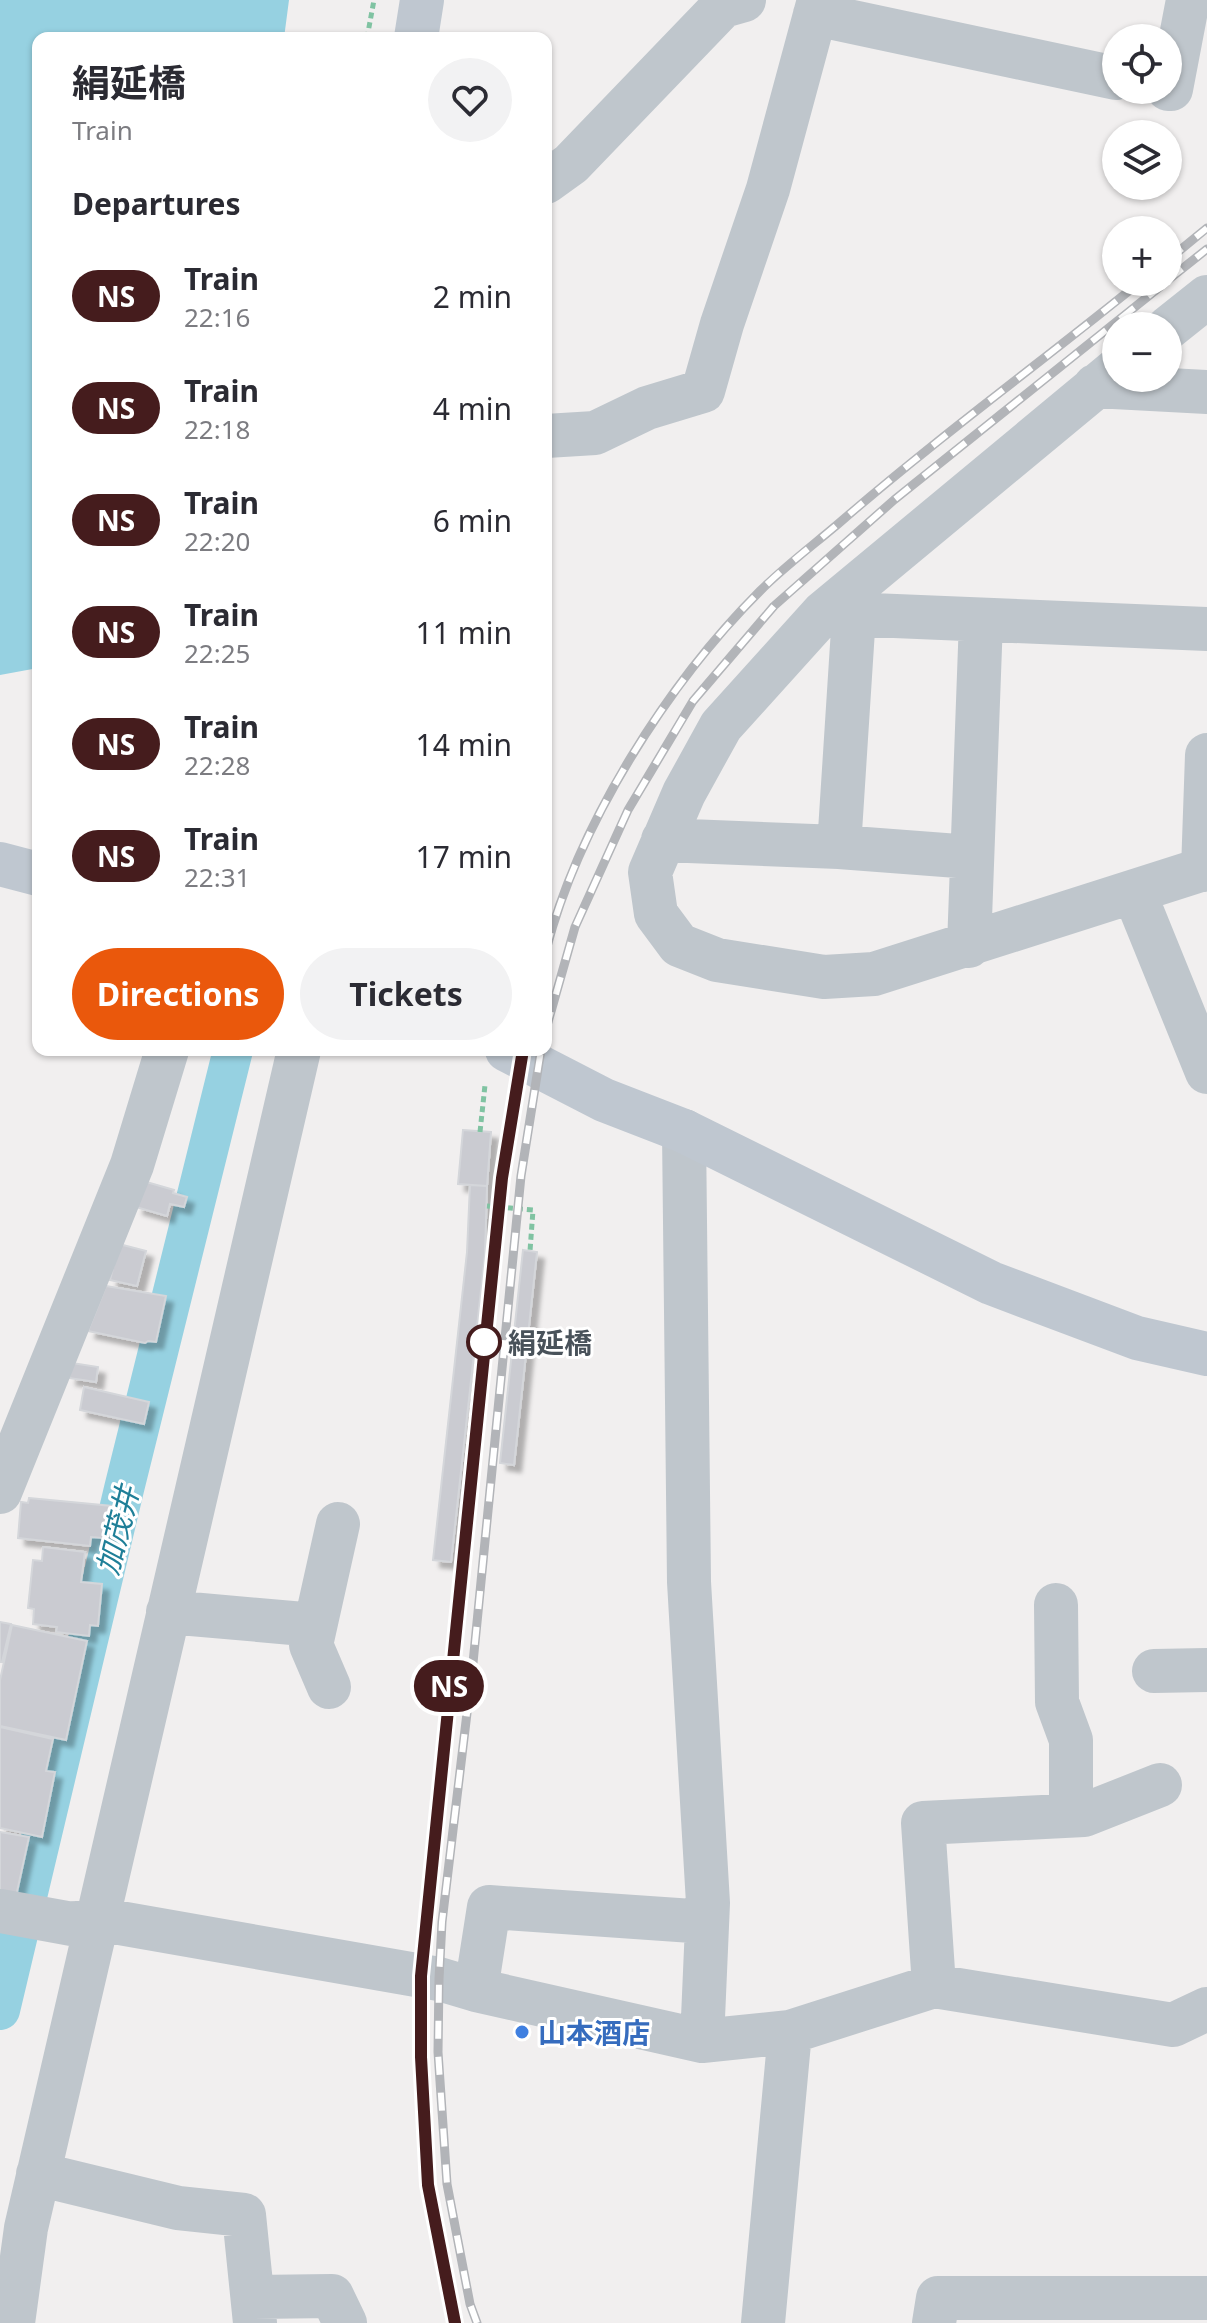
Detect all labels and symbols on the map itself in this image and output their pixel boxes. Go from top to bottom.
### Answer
place label: 絹延橋 [508,1323,592,1361]
marker: 絹延橋 [467,1325,501,1359]
water label: 加茂井 [86,1478,149,1579]
line badge: NS [413,1660,485,1712]
place label: 山本酒店 [538,2013,650,2051]
marker: 山本酒店 [513,2023,531,2041]

